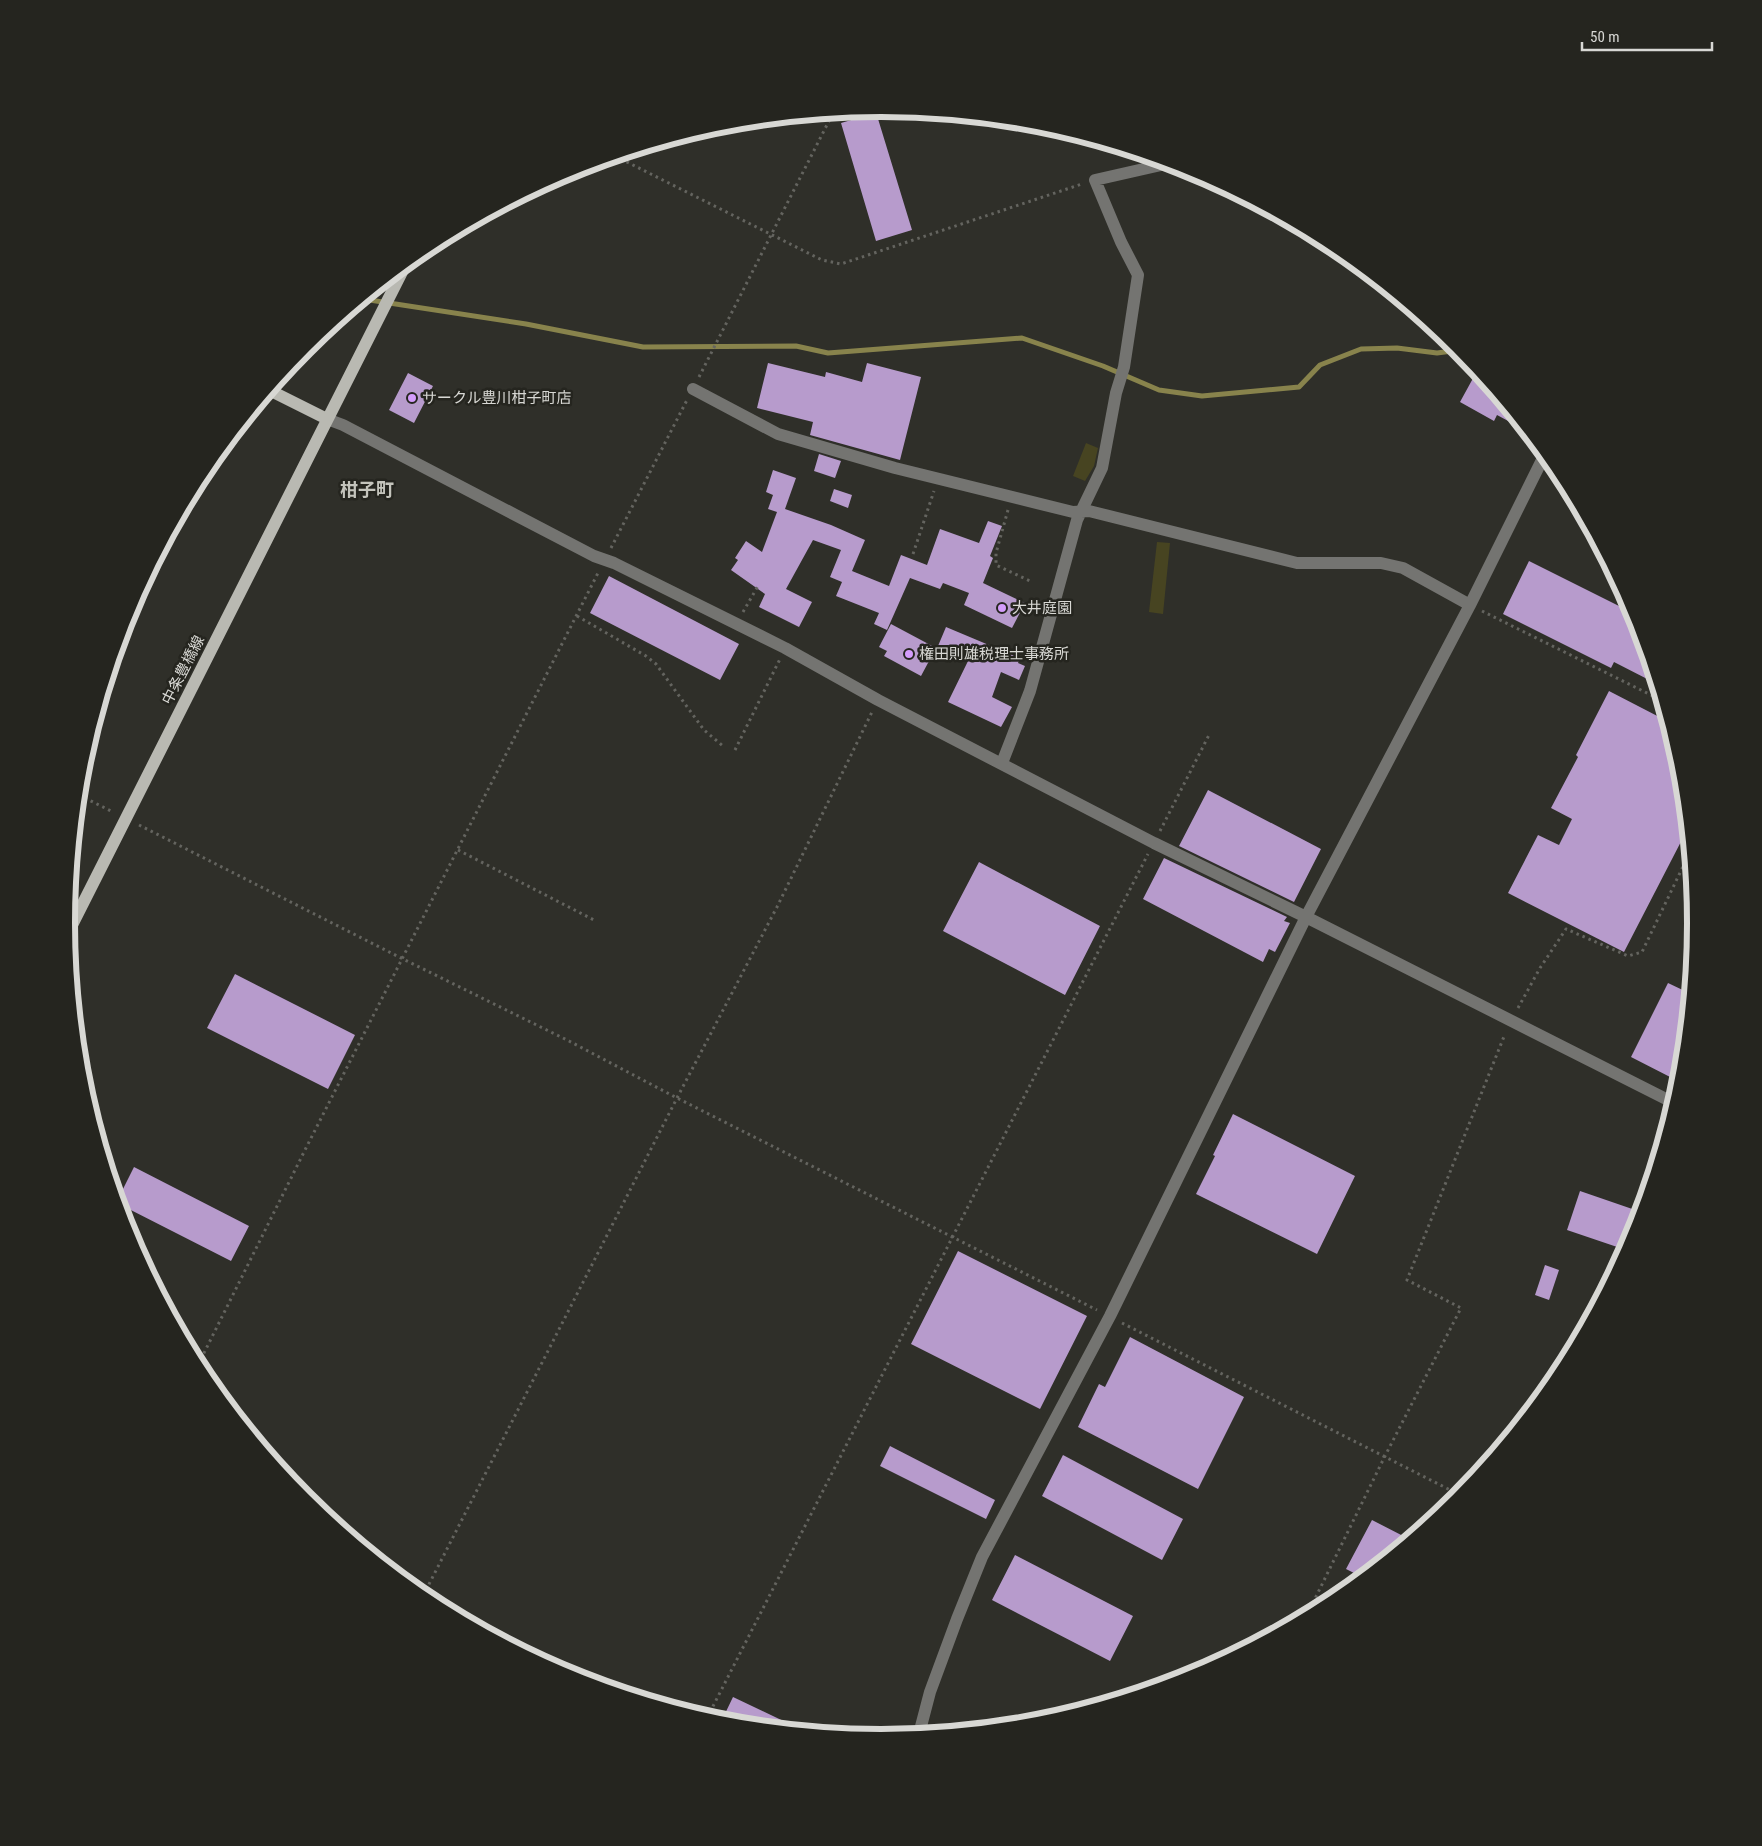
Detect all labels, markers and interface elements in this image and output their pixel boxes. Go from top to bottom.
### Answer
scale bar [1582,20,1712,52]
text: 50 m [1590,28,1620,46]
place label: サークル豊川柑子町店 [422,389,572,407]
marker: サークル豊川柑子町店 [406,392,418,404]
district label: 柑子町 [340,479,394,500]
place label: 大井庭園 [1012,599,1072,617]
marker: 大井庭園 [996,602,1008,614]
street label: 中条豊橋線 [158,632,208,708]
place label: 権田則雄税理士事務所 [919,645,1069,663]
marker: 権田則雄税理士事務所 [903,648,915,660]

